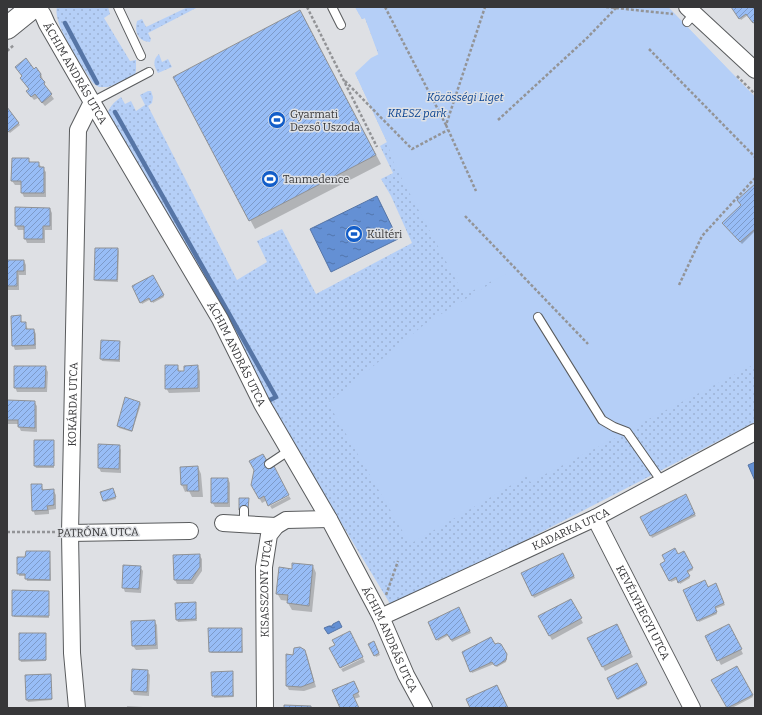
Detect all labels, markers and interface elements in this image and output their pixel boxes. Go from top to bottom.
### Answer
street label: ÁCHIM ANDRÁS UTCA [40,20,110,127]
park label: Közösségi Liget [427,91,503,104]
park label: KRESZ park [388,107,447,120]
place label: Gyarmati Dezső Uszoda [290,108,360,134]
sports icon: Gyarmati Dezső Uszoda [267,110,287,130]
sports icon: Tanmedence [260,169,280,189]
place label: Tanmedence [283,173,349,186]
sports icon: Kültéri [344,224,364,244]
place label: Kültéri [367,228,403,241]
street label: ÁCHIM ANDRÁS UTCA [204,299,268,409]
street label: KOKÁRDA UTCA [65,362,80,447]
street label: KADARKA UTCA [530,505,612,553]
street label: PATRÓNA UTCA [57,524,139,540]
street label: KISASSZONY UTCA [258,538,275,638]
street label: KEVÉLYHEGYI UTCA [613,563,672,662]
street label: ÁCHIM ANDRÁS UTCA [359,584,420,695]

